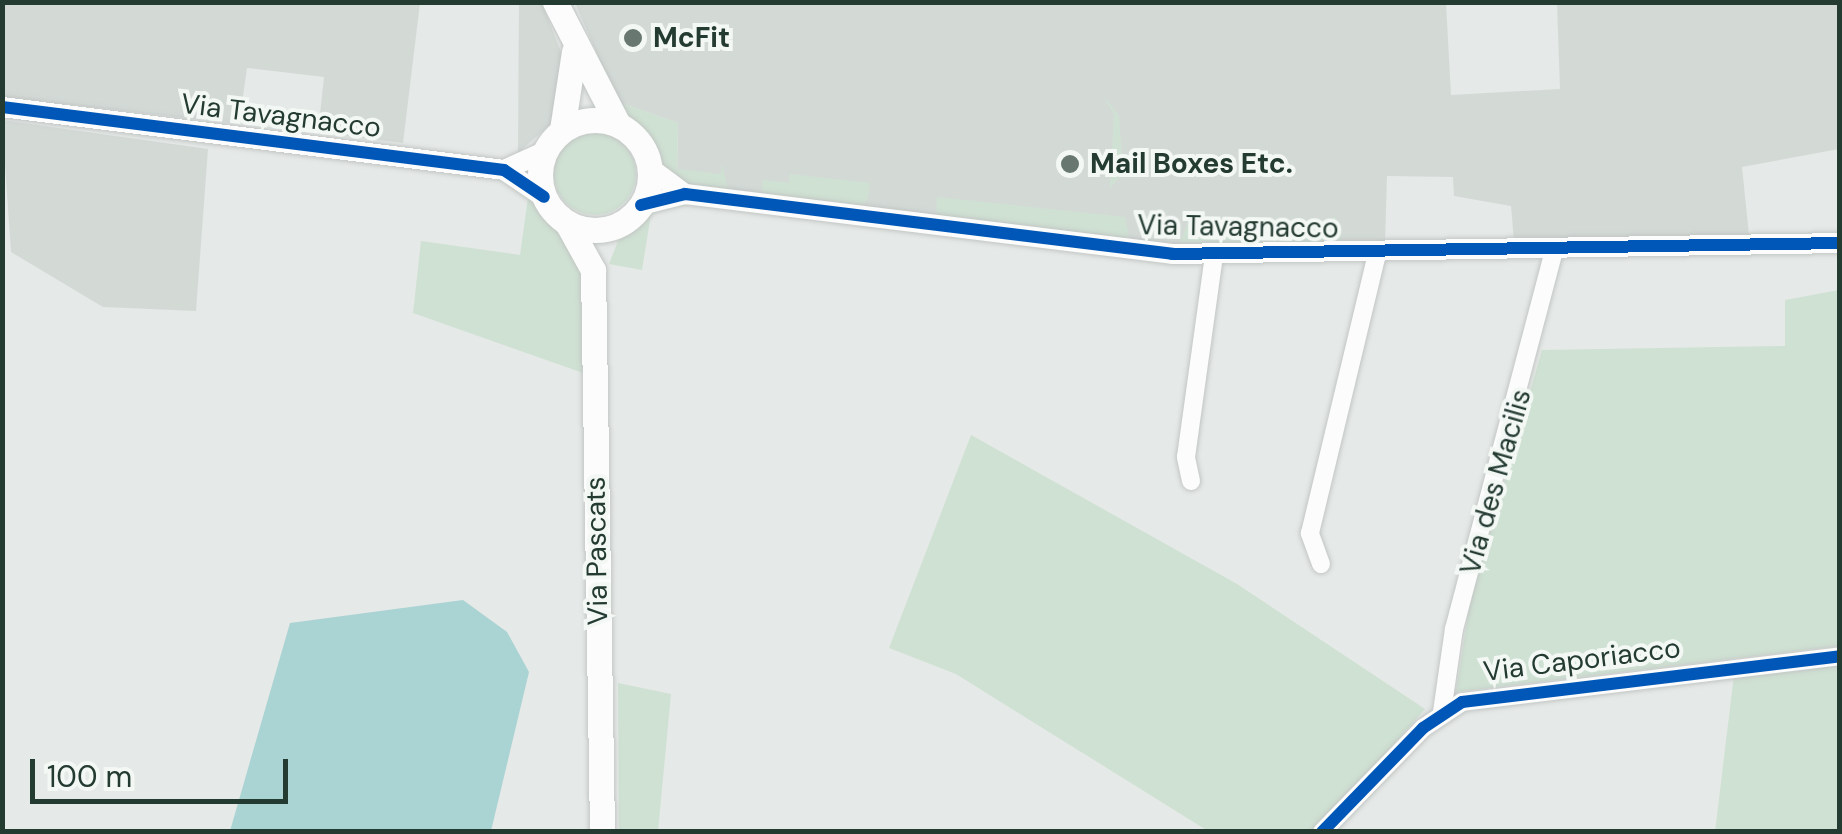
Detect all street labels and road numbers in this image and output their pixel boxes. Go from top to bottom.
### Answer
street label: Via Tavagnacco [179,87,383,145]
street label: Via Tavagnacco [1137,208,1339,246]
street label: Via des Macilis [1453,385,1539,579]
street label: Via Pascats [579,476,615,626]
street label: Via Caporiacco [1481,631,1683,689]

